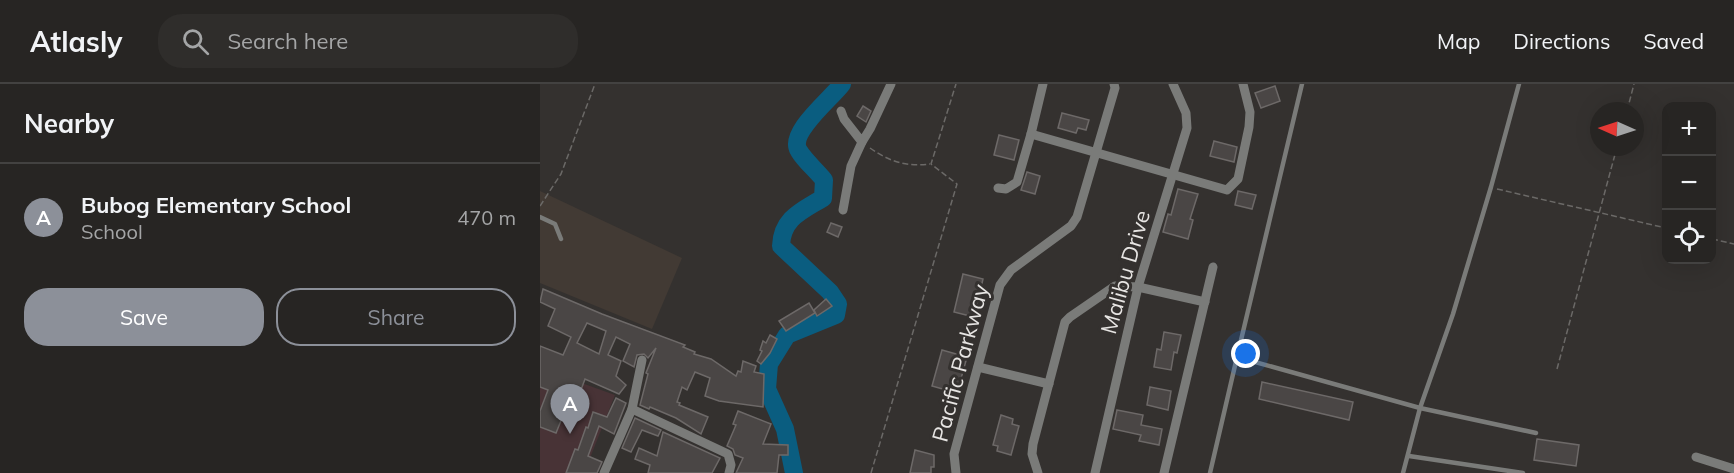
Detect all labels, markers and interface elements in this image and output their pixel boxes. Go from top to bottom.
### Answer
search box [158,14,578,68]
text: Atlasly [30,24,122,59]
icon: search [179,25,212,58]
text: Search here [227,27,348,55]
text: Map [1437,28,1480,54]
text: Directions [1513,28,1610,54]
text: Saved [1643,28,1704,54]
north arrow [1590,102,1644,156]
map controls [1662,102,1716,264]
button: + [1662,102,1716,156]
text: Nearby [24,107,114,140]
button: − [1662,156,1716,210]
text: Bubog Elementary School [81,191,351,219]
text: A [36,205,51,230]
text: 470 m [457,205,516,230]
street label: Malibu Drive [1094,207,1156,337]
button: locate [1662,210,1716,264]
text: School [81,219,143,244]
street label: Pacific Parkway [926,281,995,445]
button: Save [24,288,264,346]
button: Share [276,288,516,346]
your location [1231,339,1260,368]
pin: A [550,384,590,434]

